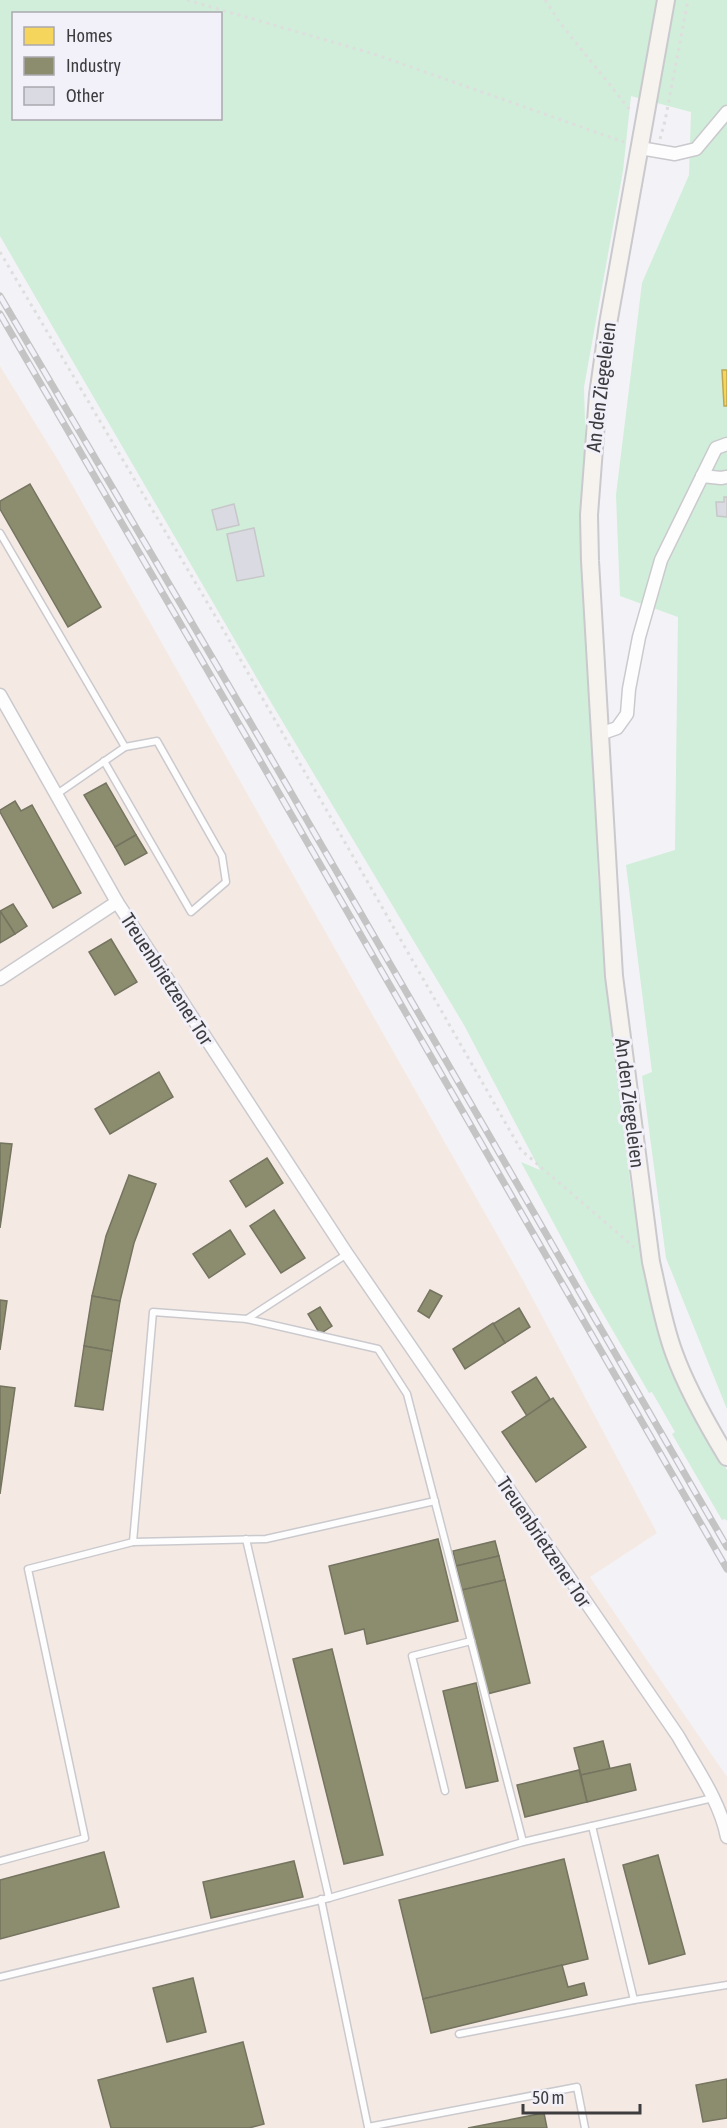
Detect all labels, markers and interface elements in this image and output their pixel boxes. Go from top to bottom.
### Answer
legend [12,12,222,120]
text: Homes [66,25,112,46]
text: Industry [66,55,121,76]
text: Other [66,85,105,106]
street label: An den Ziegeleien [581,321,620,453]
street label: Treuenbrietzener Tor [116,909,219,1050]
street label: An den Ziegeleien [611,1037,650,1169]
street label: Treuenbrietzener Tor [492,1472,597,1612]
scale bar [523,2077,640,2115]
text: 50 m [532,2087,564,2108]

